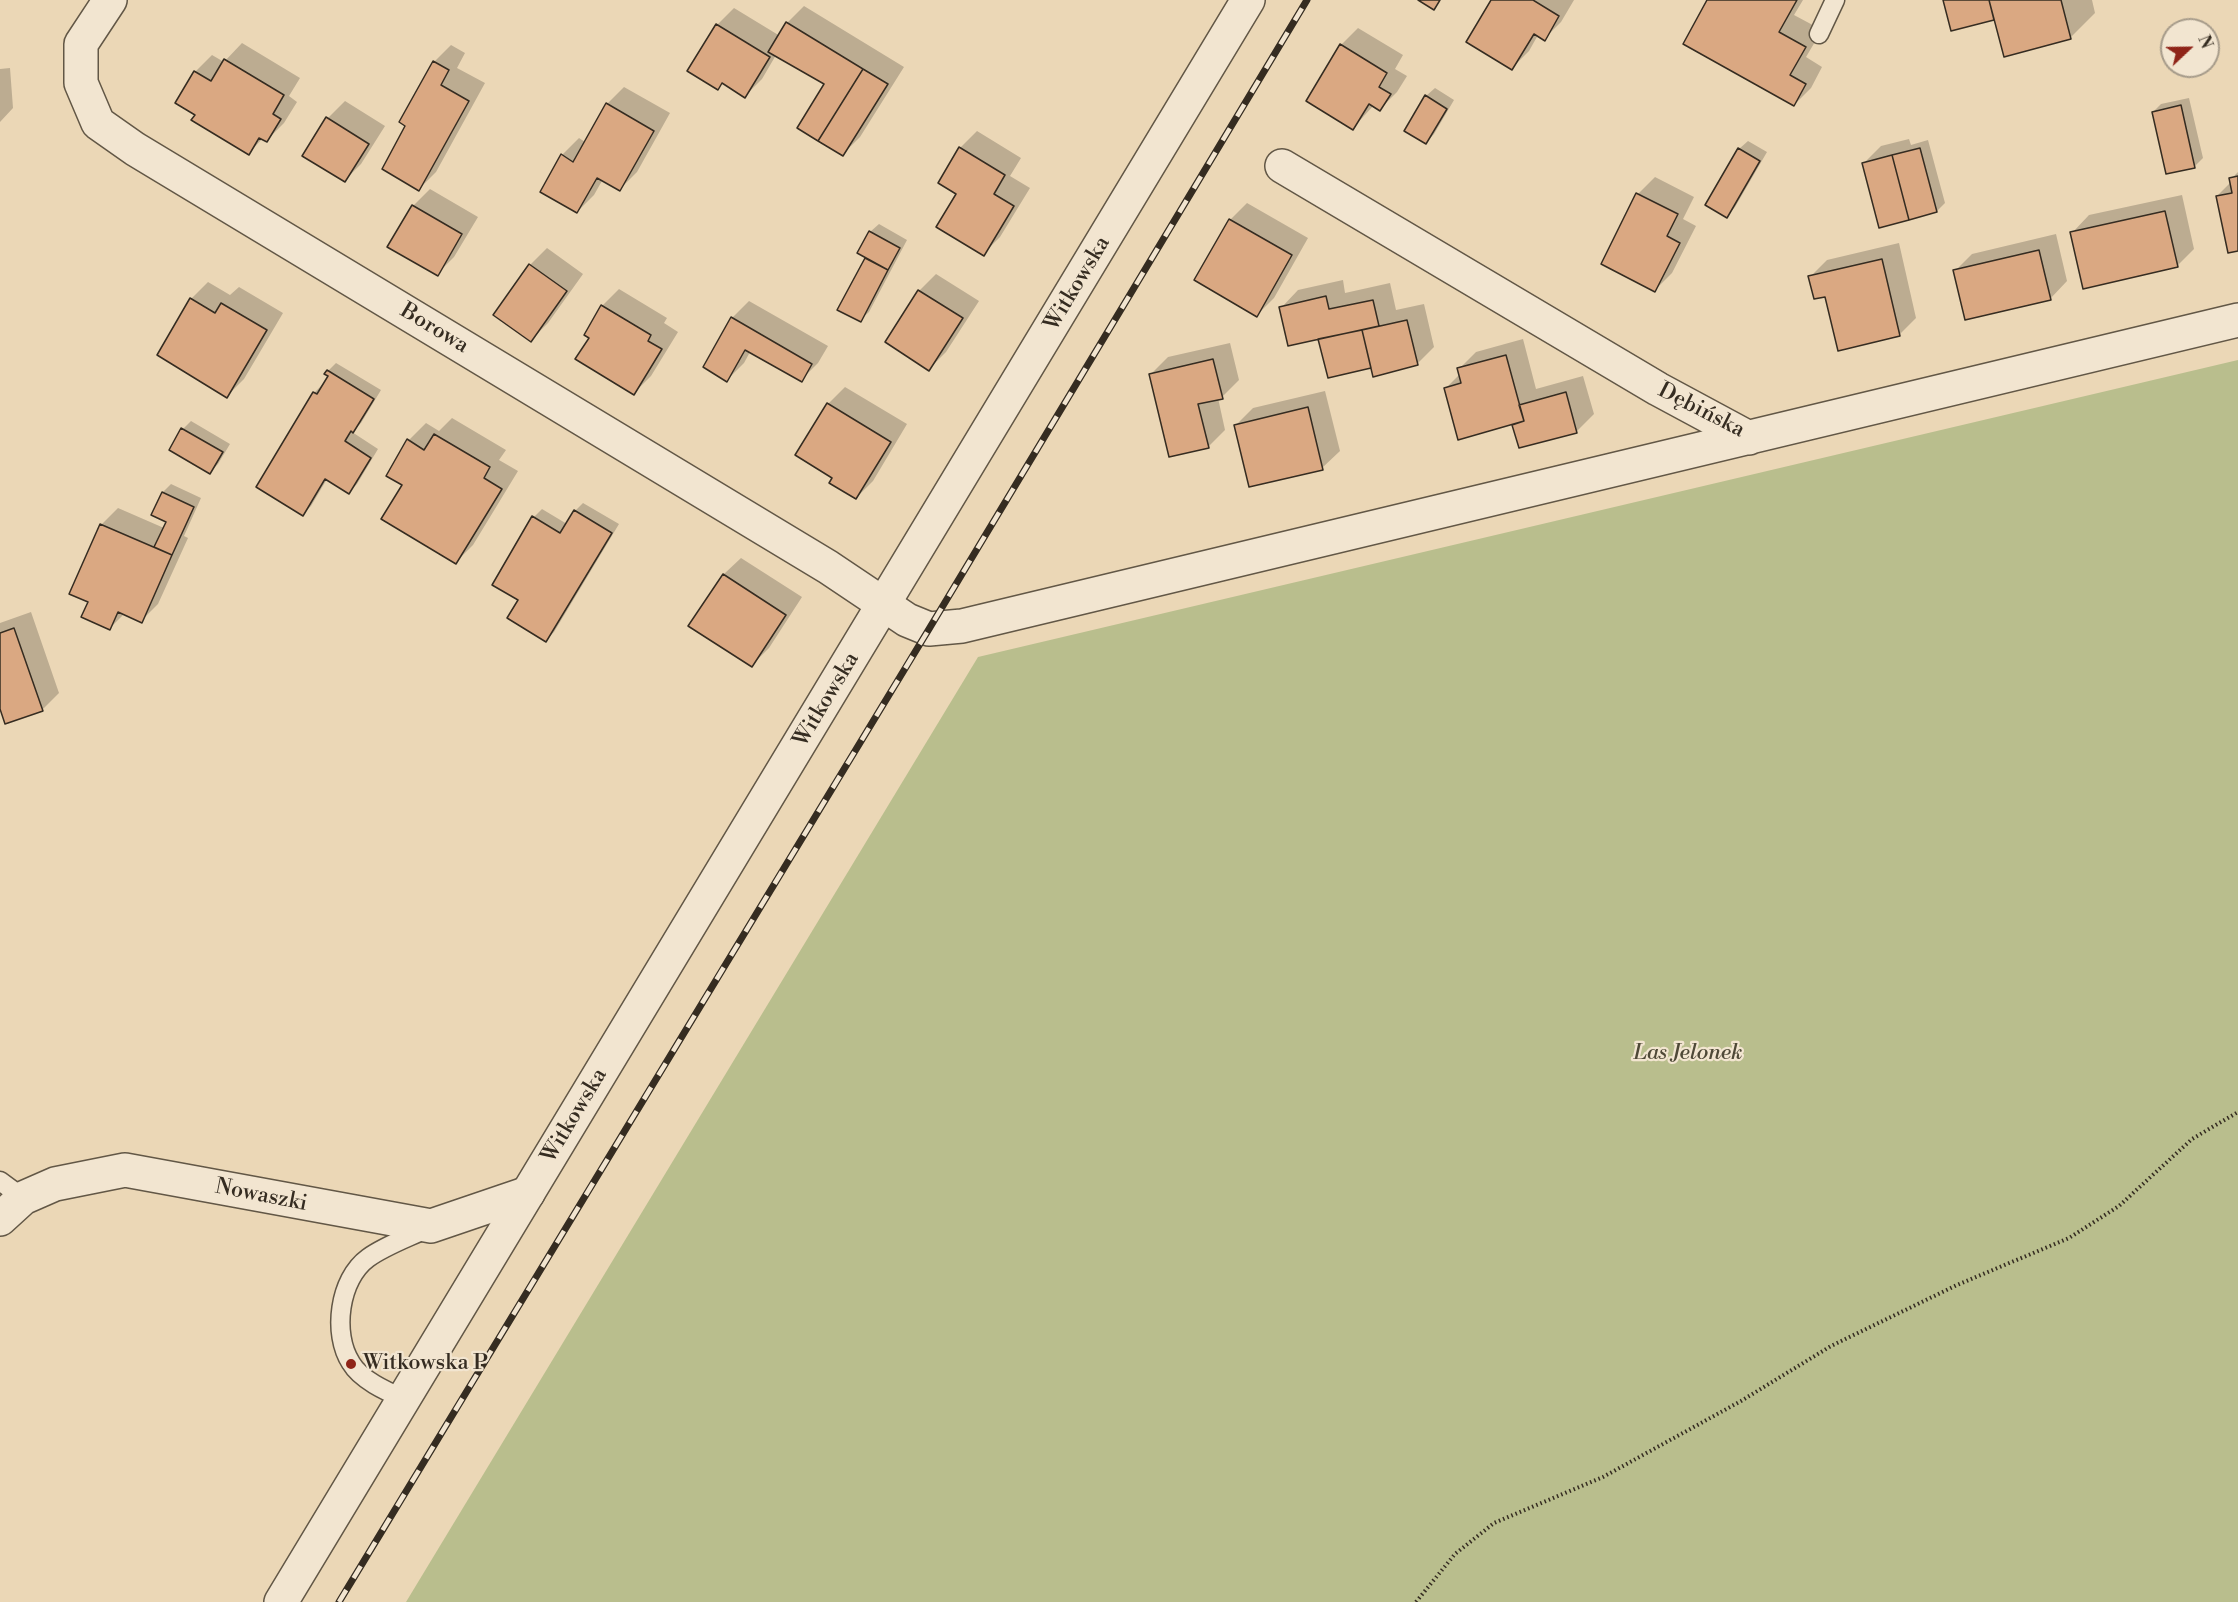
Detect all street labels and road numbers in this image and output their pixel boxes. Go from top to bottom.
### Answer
street label: Witkowska [1039,232,1117,336]
street label: Borowa [395,298,473,360]
street label: Dębińska [1653,378,1749,444]
street label: Witkowska [788,648,866,752]
street label: Witkowska [536,1064,614,1168]
street label: Nowaszki [213,1174,309,1218]

